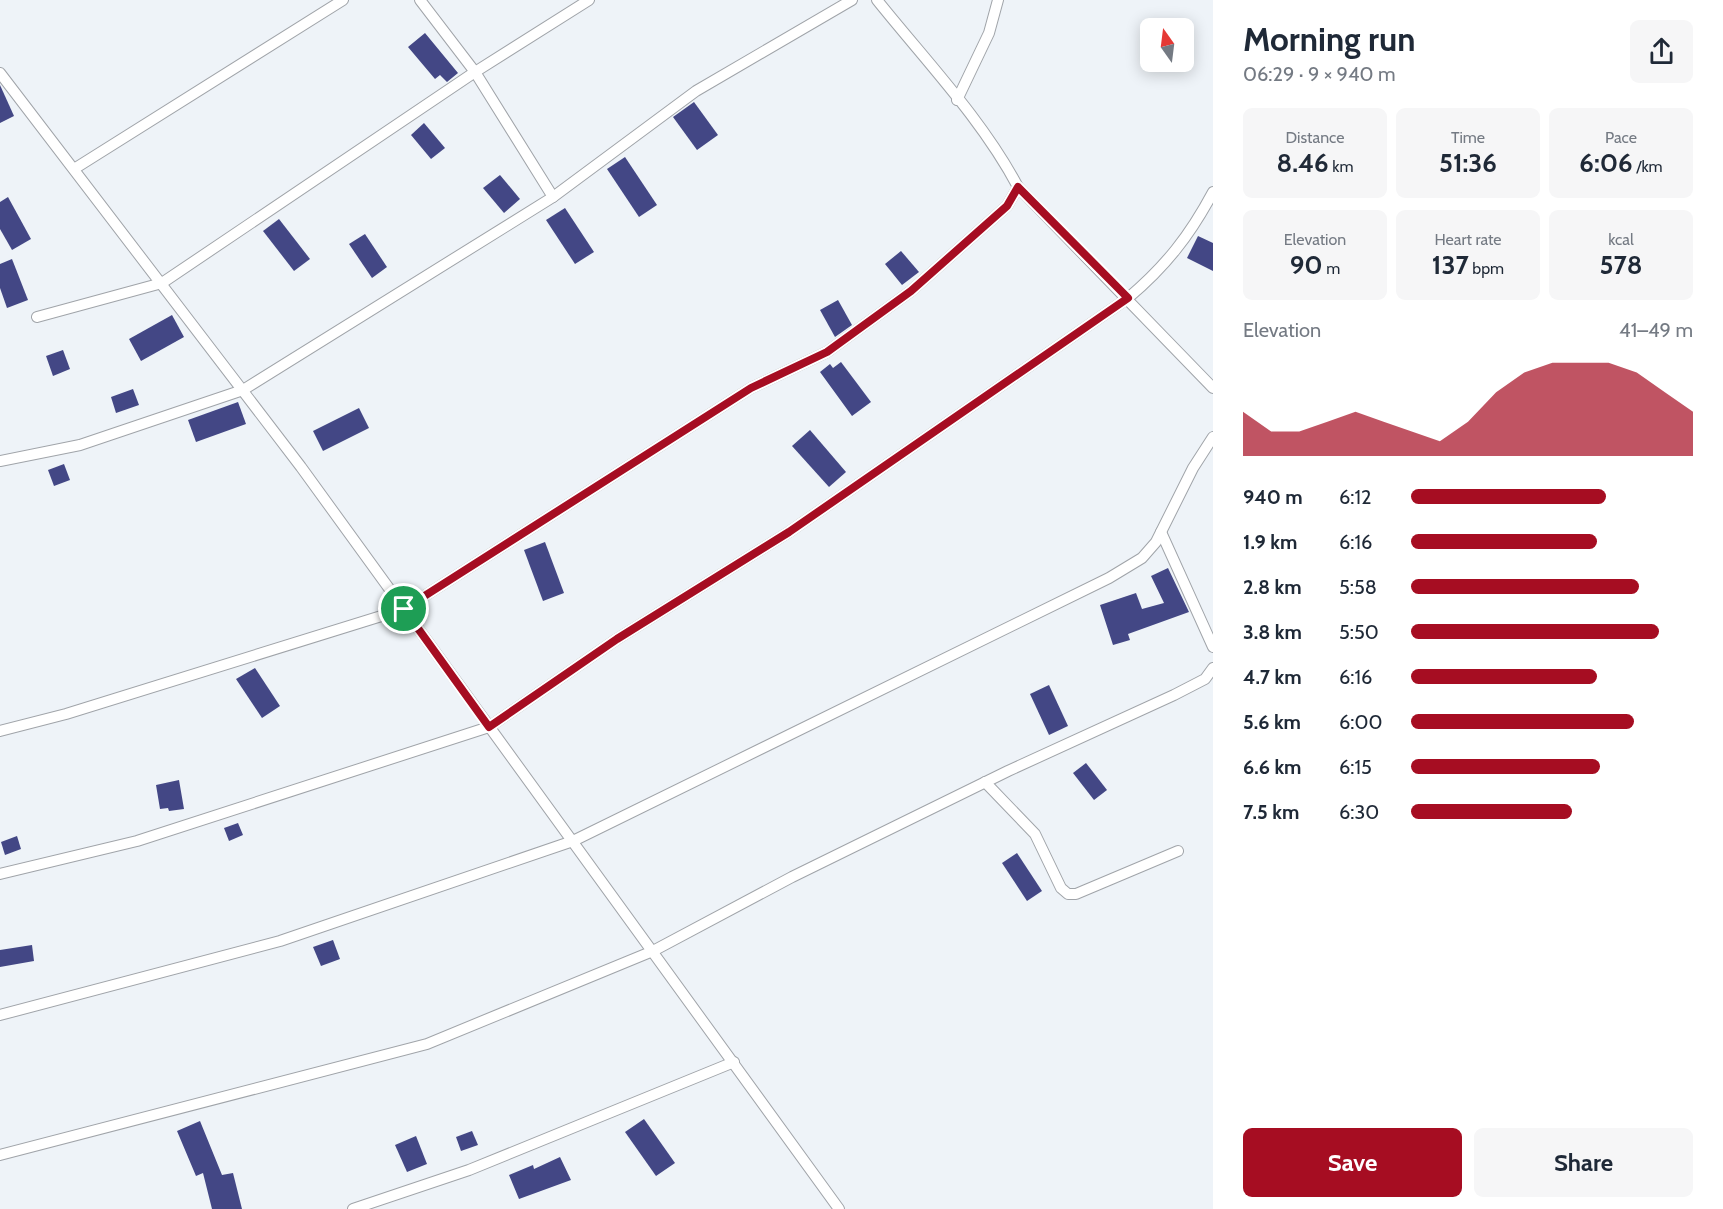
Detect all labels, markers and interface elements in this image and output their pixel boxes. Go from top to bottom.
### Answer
north arrow [1140,18,1194,72]
map controls [1140,18,1194,72]
text: Morning run [1243,19,1415,59]
button: share [1630,20,1693,83]
text: 06:29 · 9 × 940 m [1243,62,1395,86]
text: Distance [1286,128,1344,147]
text: Time [1451,128,1485,147]
text: Pace [1605,128,1637,147]
text: 8.46 [1276,147,1329,179]
text: 51:36 [1439,147,1497,179]
text: 6:06 [1579,147,1633,179]
text: km [1329,157,1354,176]
text: /km [1633,157,1663,176]
text: Elevation [1284,230,1346,249]
text: Heart rate [1435,230,1501,249]
text: kcal [1608,230,1634,249]
text: 90 [1290,249,1323,281]
text: 137 [1432,249,1469,281]
text: 578 [1600,249,1642,281]
text: m [1323,259,1340,278]
text: bpm [1469,259,1504,278]
text: Elevation [1243,318,1321,342]
text: 41–49 m [1619,318,1693,342]
text: 940 m [1243,485,1303,509]
text: 6:12 [1339,485,1372,509]
text: 1.9 km [1243,530,1297,554]
text: 6:16 [1339,530,1372,554]
text: 2.8 km [1243,575,1302,599]
text: 5:58 [1339,575,1377,599]
pin [378,583,429,634]
icon: arrive [387,592,420,625]
text: 3.8 km [1243,620,1302,644]
text: 5:50 [1339,620,1379,644]
text: 4.7 km [1243,665,1302,689]
text: 6:16 [1339,665,1372,689]
text: 5.6 km [1243,710,1301,734]
text: 6:00 [1339,710,1382,734]
text: 6.6 km [1243,755,1302,779]
text: 6:15 [1339,755,1372,779]
text: 7.5 km [1243,800,1299,824]
text: 6:30 [1339,800,1379,824]
button: Save [1243,1128,1462,1197]
button: Share [1474,1128,1693,1197]

